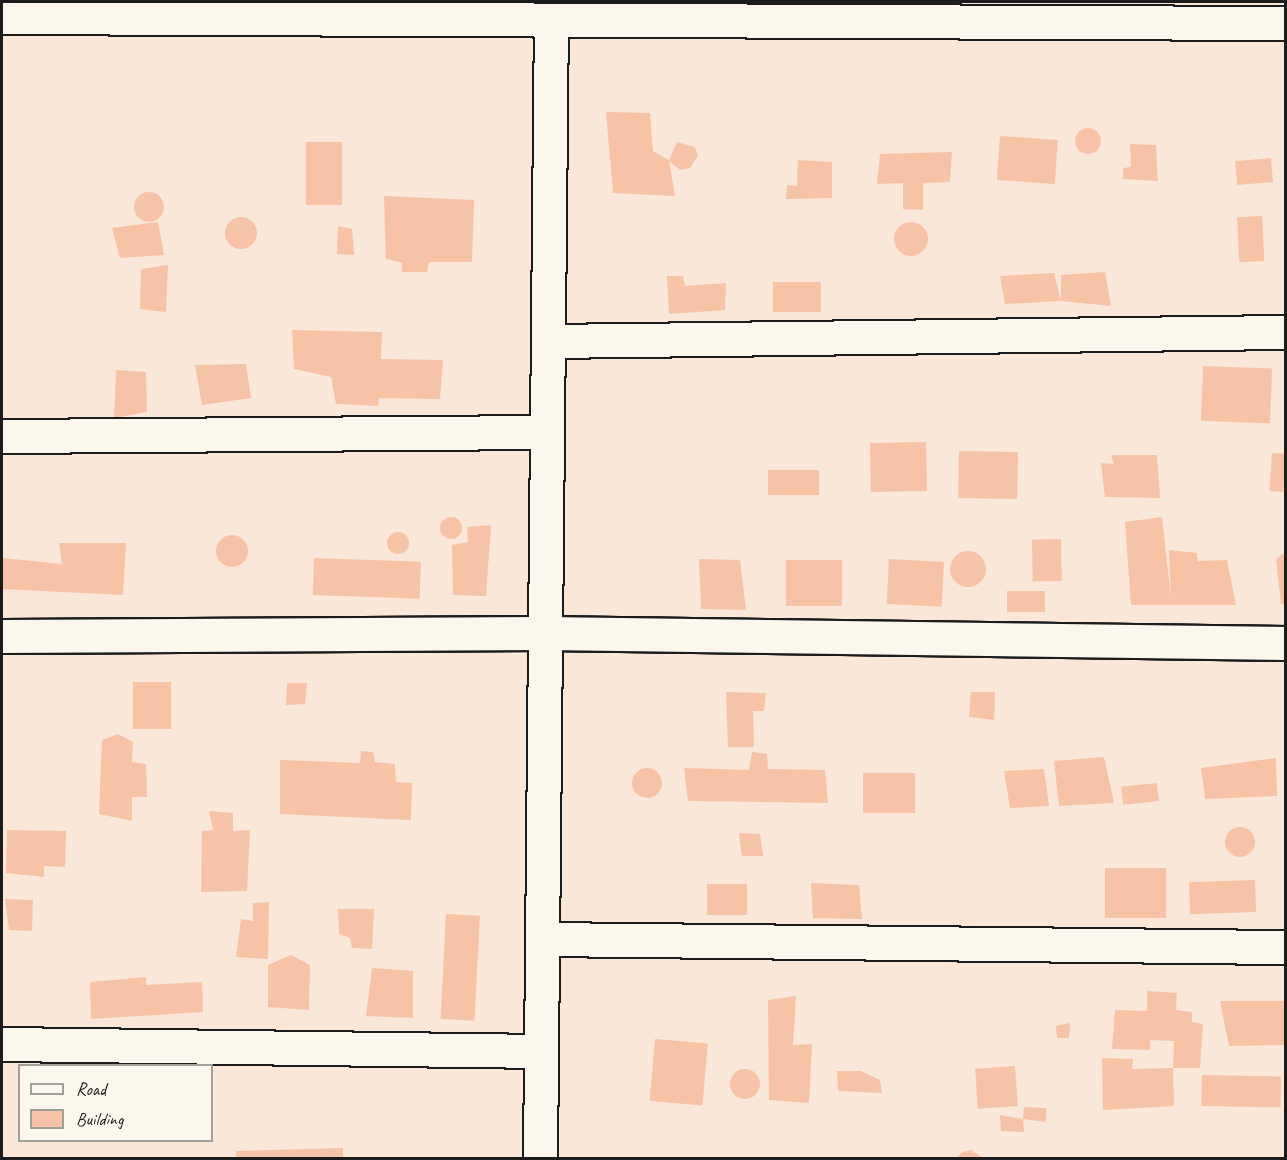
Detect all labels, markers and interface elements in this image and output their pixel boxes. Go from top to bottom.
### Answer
legend [18,1064,213,1142]
text: Road [76,1078,106,1100]
text: Building [76,1108,123,1130]

